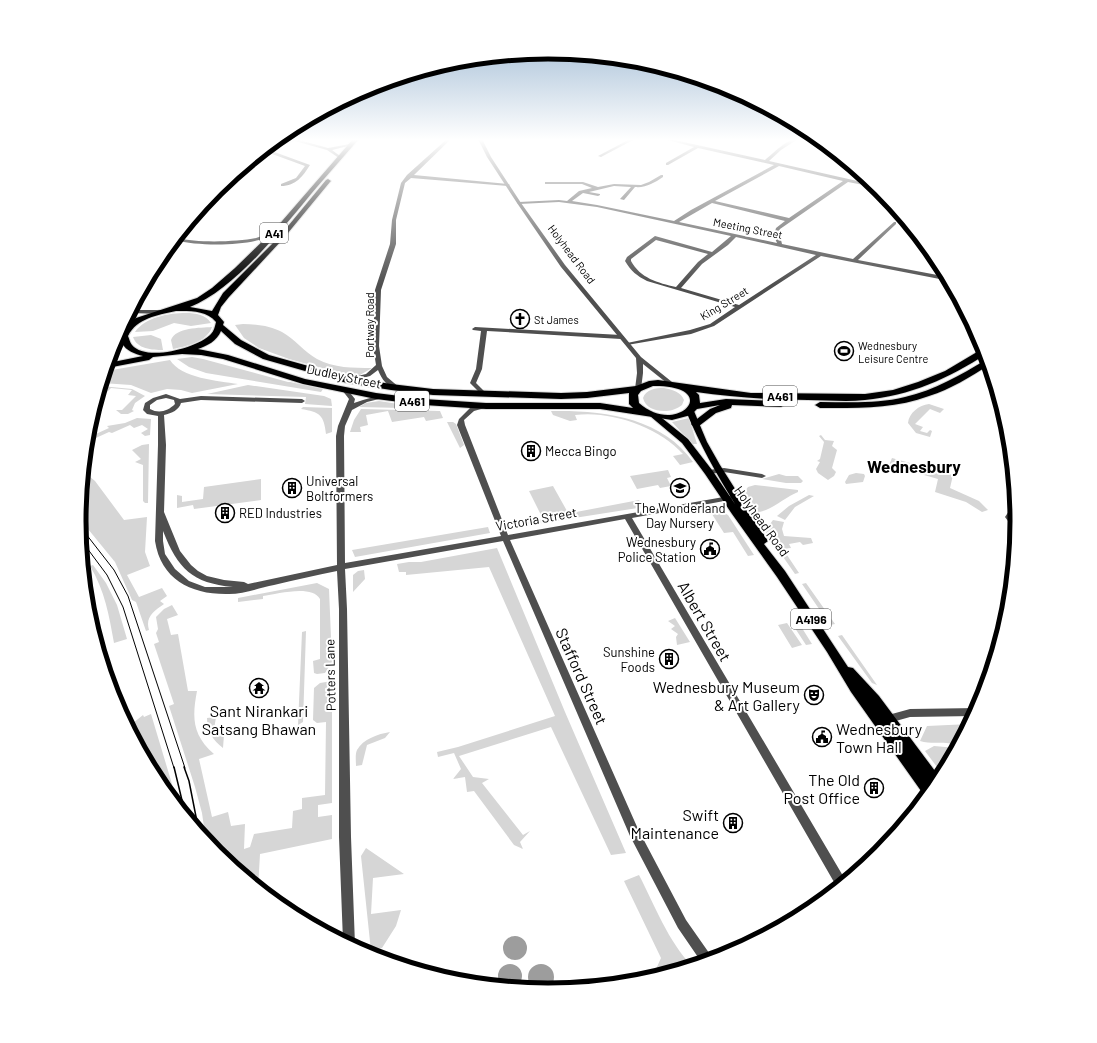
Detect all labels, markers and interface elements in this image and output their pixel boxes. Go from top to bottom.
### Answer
street label: Meeting Street [712,215,784,241]
street label: Holyhead Road [546,222,598,286]
road number: A41 [260,223,288,243]
street label: King Street [698,284,750,322]
street label: Portway Road [363,292,376,358]
church icon: St James [509,308,531,330]
place label: St James [534,313,579,326]
place label: Wednesbury Leisure Centre [858,339,929,365]
sports icon: Wednesbury Leisure Centre [833,340,855,362]
street label: Dudley Street [305,360,383,392]
road number: A461 [763,386,797,406]
road number: A461 [395,391,429,411]
building icon: Mecca Bingo [520,440,542,462]
place label: Mecca Bingo [545,443,616,459]
district label: Wednesbury [867,456,961,476]
place label: Universal Boltformers [306,473,373,504]
building icon: Universal Boltformers [281,477,303,499]
school or university icon: The Wonderland Day Nursery [669,477,691,499]
street label: Holyhead Road [731,483,793,559]
place label: The Wonderland Day Nursery [634,500,726,531]
building icon: RED Industries [214,502,236,524]
street label: Victoria Street [494,504,578,534]
place label: RED Industries [239,505,322,521]
place label: Wednesbury Police Station [618,534,696,565]
public building icon: Wednesbury Police Station [699,538,721,560]
street label: Albert Street [674,578,736,664]
road number: A4196 [791,609,831,629]
street label: Stafford Street [552,625,612,727]
street label: Potters Lane [321,639,339,711]
place label: Sunshine Foods [603,644,655,675]
building icon: Sunshine Foods [658,648,680,670]
temple icon: Sant Nirankari Satsang Bhawan [248,677,270,699]
place label: Wednesbury Museum & Art Gallery [653,677,801,714]
theatre icon: Wednesbury Museum & Art Gallery [803,684,825,706]
place label: Sant Nirankari Satsang Bhawan [202,701,316,738]
place label: Wednesbury Town Hall [836,719,923,756]
public building icon: Wednesbury Town Hall [811,726,833,748]
place label: The Old Post Office [784,770,860,807]
building icon: The Old Post Office [863,777,885,799]
place label: Swift Maintenance [630,805,719,842]
building icon: Swift Maintenance [722,812,744,834]

